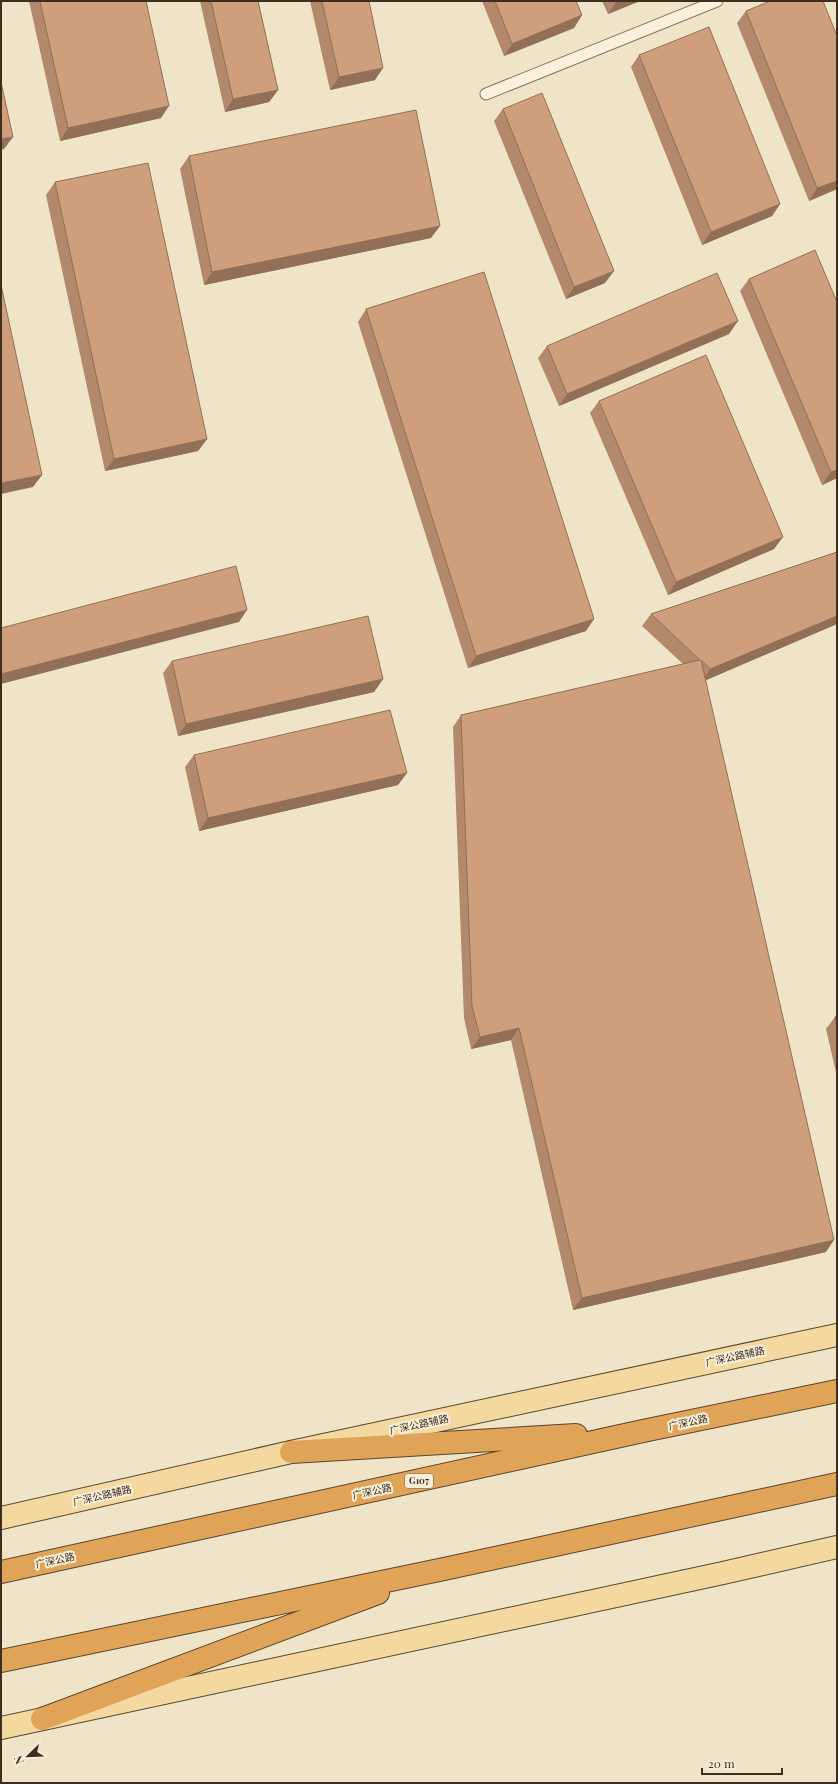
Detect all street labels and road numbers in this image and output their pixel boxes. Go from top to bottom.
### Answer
street label: 广深公路辅路 [704,1343,766,1369]
street label: 广深公路辅路 [388,1411,450,1437]
street label: 广深公路 [667,1411,709,1433]
road number: G107 [405,1474,433,1488]
street label: 广深公路 [351,1480,393,1502]
street label: 广深公路辅路 [71,1481,133,1509]
street label: 广深公路 [34,1549,76,1571]

